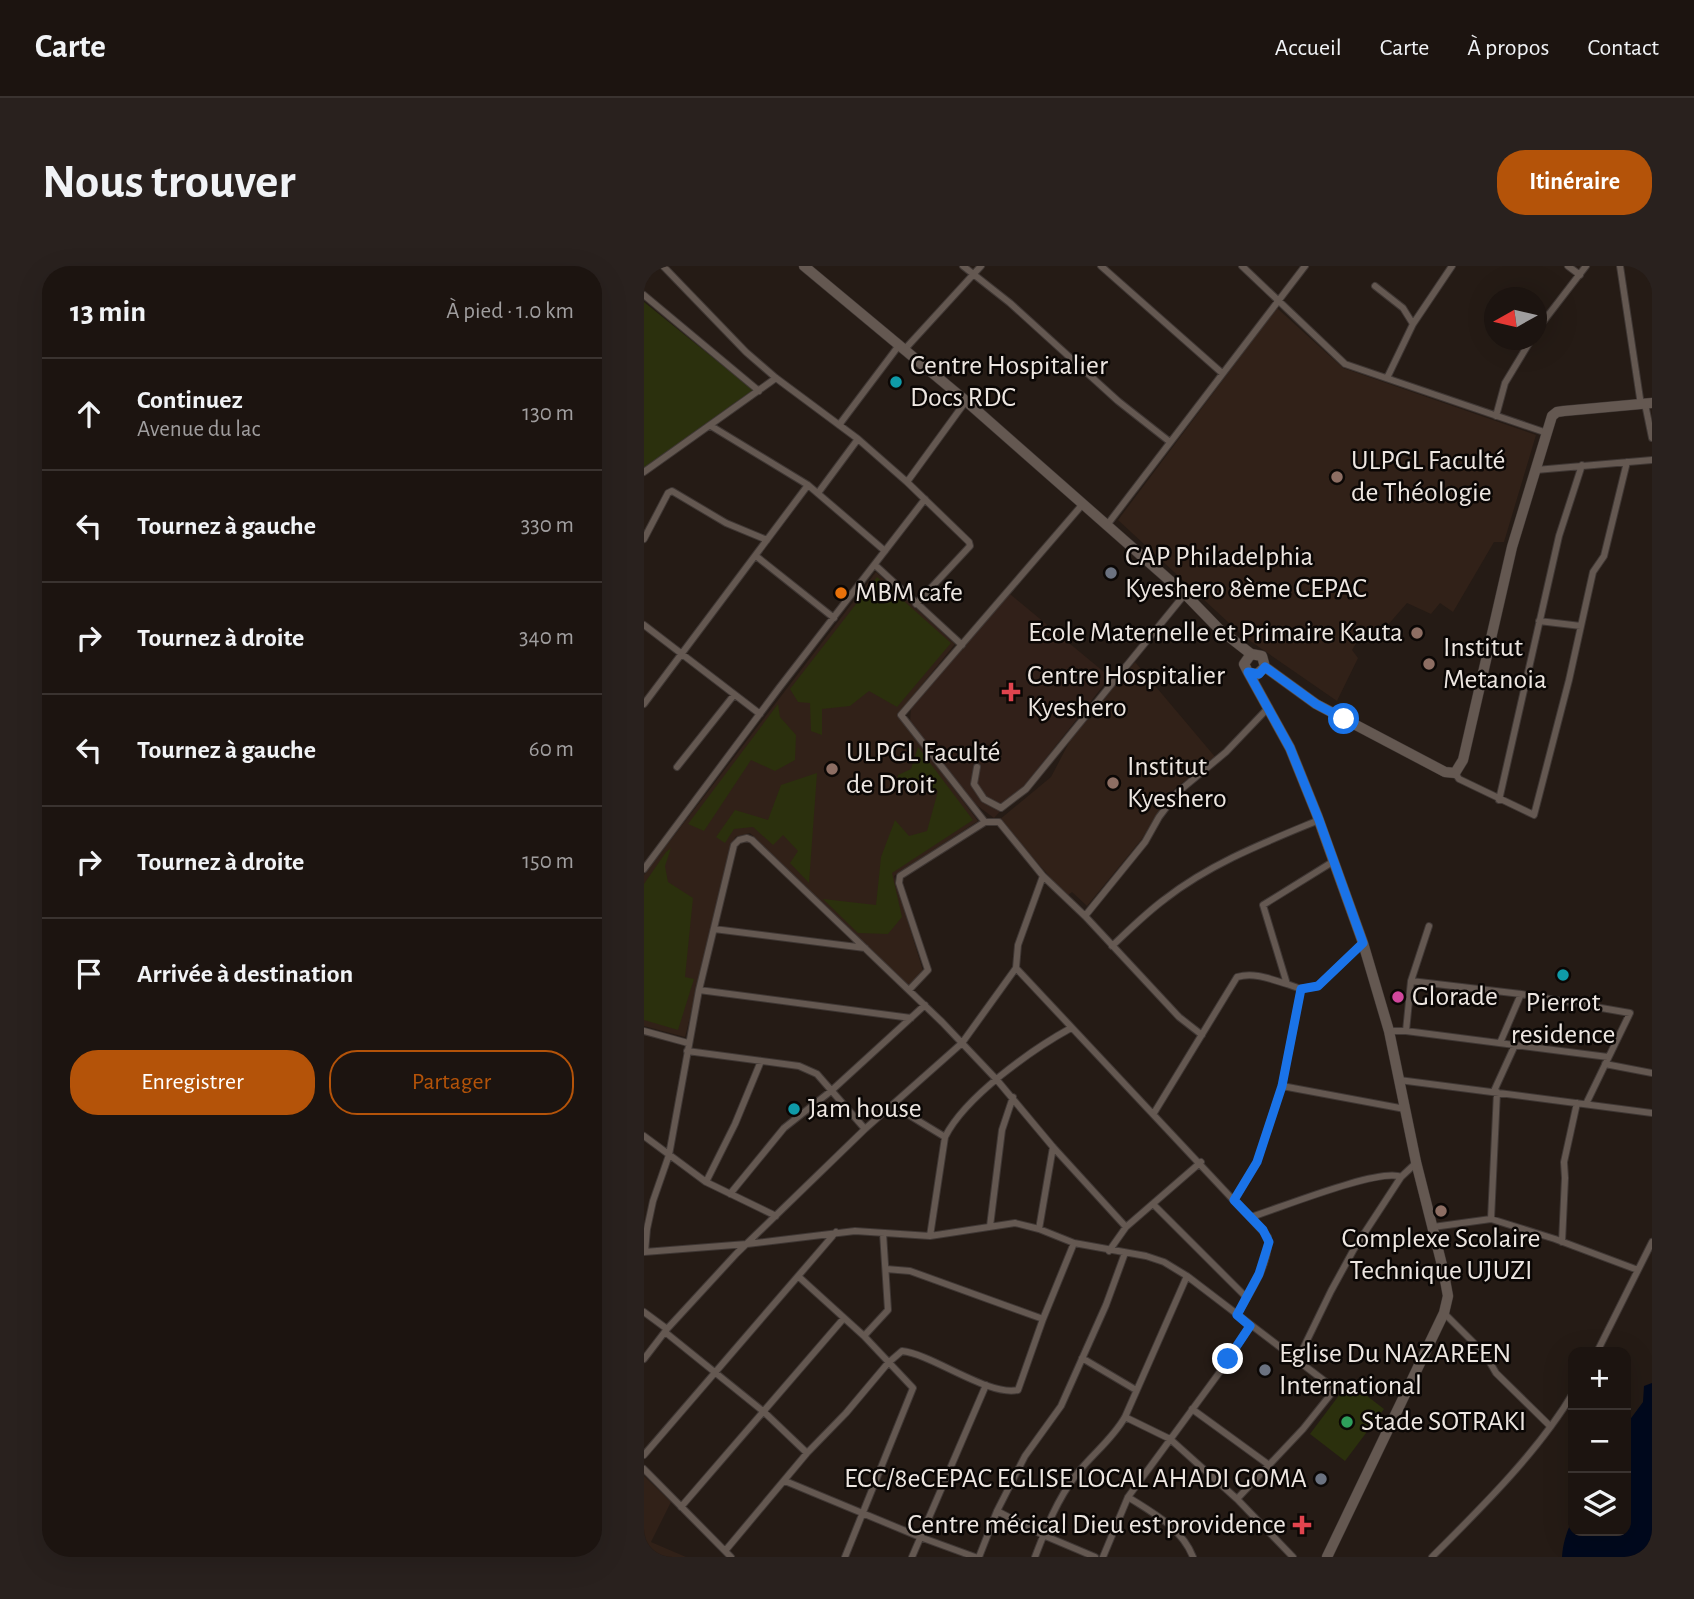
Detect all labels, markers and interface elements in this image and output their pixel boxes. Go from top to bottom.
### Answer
text: Carte [35,31,106,64]
text: Accueil [1275,36,1342,60]
text: Carte [1380,36,1429,60]
text: À propos [1467,36,1549,60]
text: Contact [1587,36,1659,60]
button: Itinéraire [1497,150,1652,215]
text: Nous trouver [42,158,296,207]
north arrow [1484,287,1547,350]
text: 13 min [70,297,146,327]
text: À pied · 1.0 km [446,300,574,323]
place label: Centre Hospitalier Docs RDC [910,352,1108,412]
marker: Centre Hospitalier Docs RDC [888,374,904,390]
text: Continuez [137,387,243,413]
icon: ahead [70,395,108,433]
text: 130 m [522,402,574,425]
text: Avenue du lac [137,418,260,441]
place label: ULPGL Faculté de Théologie [1351,447,1505,507]
marker: ULPGL Faculté de Théologie [1329,469,1345,485]
icon: left [70,507,108,545]
text: Tournez à gauche [137,513,316,539]
text: 330 m [521,514,574,537]
place label: CAP Philadelphia Kyeshero 8ème CEPAC [1125,543,1367,603]
marker: CAP Philadelphia Kyeshero 8ème CEPAC [1103,565,1119,581]
place label: MBM cafe [855,579,963,607]
marker: MBM cafe [833,585,849,601]
icon: right [70,619,108,657]
place label: Ecole Maternelle et Primaire Kauta [1028,619,1403,647]
text: Tournez à droite [137,625,304,651]
marker: Ecole Maternelle et Primaire Kauta [1409,625,1425,641]
text: 340 m [519,626,574,649]
place label: Institut Metanoia [1443,634,1547,694]
marker: Institut Metanoia [1421,656,1437,672]
place label: Centre Hospitalier Kyeshero [1027,662,1225,722]
marker: Centre Hospitalier Kyeshero [1001,682,1021,702]
route start [1328,703,1359,734]
icon: left [70,731,108,769]
text: Tournez à gauche [137,737,316,763]
text: 60 m [529,738,574,761]
place label: ULPGL Faculté de Droit [846,739,1000,799]
place label: Institut Kyeshero [1127,753,1227,813]
marker: ULPGL Faculté de Droit [824,761,840,777]
marker: Institut Kyeshero [1105,775,1121,791]
icon: right [70,843,108,881]
text: Tournez à droite [137,849,304,875]
text: 150 m [522,850,574,873]
icon: arrive [70,955,108,993]
text: Arrivée à destination [137,961,353,987]
marker: Pierrot residence [1555,967,1571,983]
place label: Glorade [1412,983,1498,1011]
marker: Glorade [1390,989,1406,1005]
place label: Pierrot residence [1511,989,1615,1049]
button: Enregistrer [70,1050,315,1115]
button: Partager [329,1050,574,1115]
place label: Jam house [808,1095,922,1123]
marker: Jam house [786,1101,802,1117]
marker: Complexe Scolaire Technique UJUZI [1433,1203,1449,1219]
place label: Complexe Scolaire Technique UJUZI [1342,1225,1540,1285]
place label: Eglise Du NAZAREEN International [1279,1340,1512,1400]
route end [1212,1343,1243,1374]
map controls [1568,1347,1631,1536]
button: + [1568,1347,1631,1410]
marker: Eglise Du NAZAREEN International [1257,1362,1273,1378]
place label: Stade SOTRAKI [1361,1408,1526,1436]
button: − [1568,1410,1631,1473]
marker: Stade SOTRAKI [1339,1414,1355,1430]
place label: ECC/8eCEPAC EGLISE LOCAL AHADI GOMA [844,1465,1307,1493]
marker: ECC/8eCEPAC EGLISE LOCAL AHADI GOMA [1313,1471,1329,1487]
button: layers [1568,1473,1631,1536]
place label: Centre mécical Dieu est providence [907,1511,1286,1539]
marker: Centre mécical Dieu est providence [1292,1515,1312,1535]

